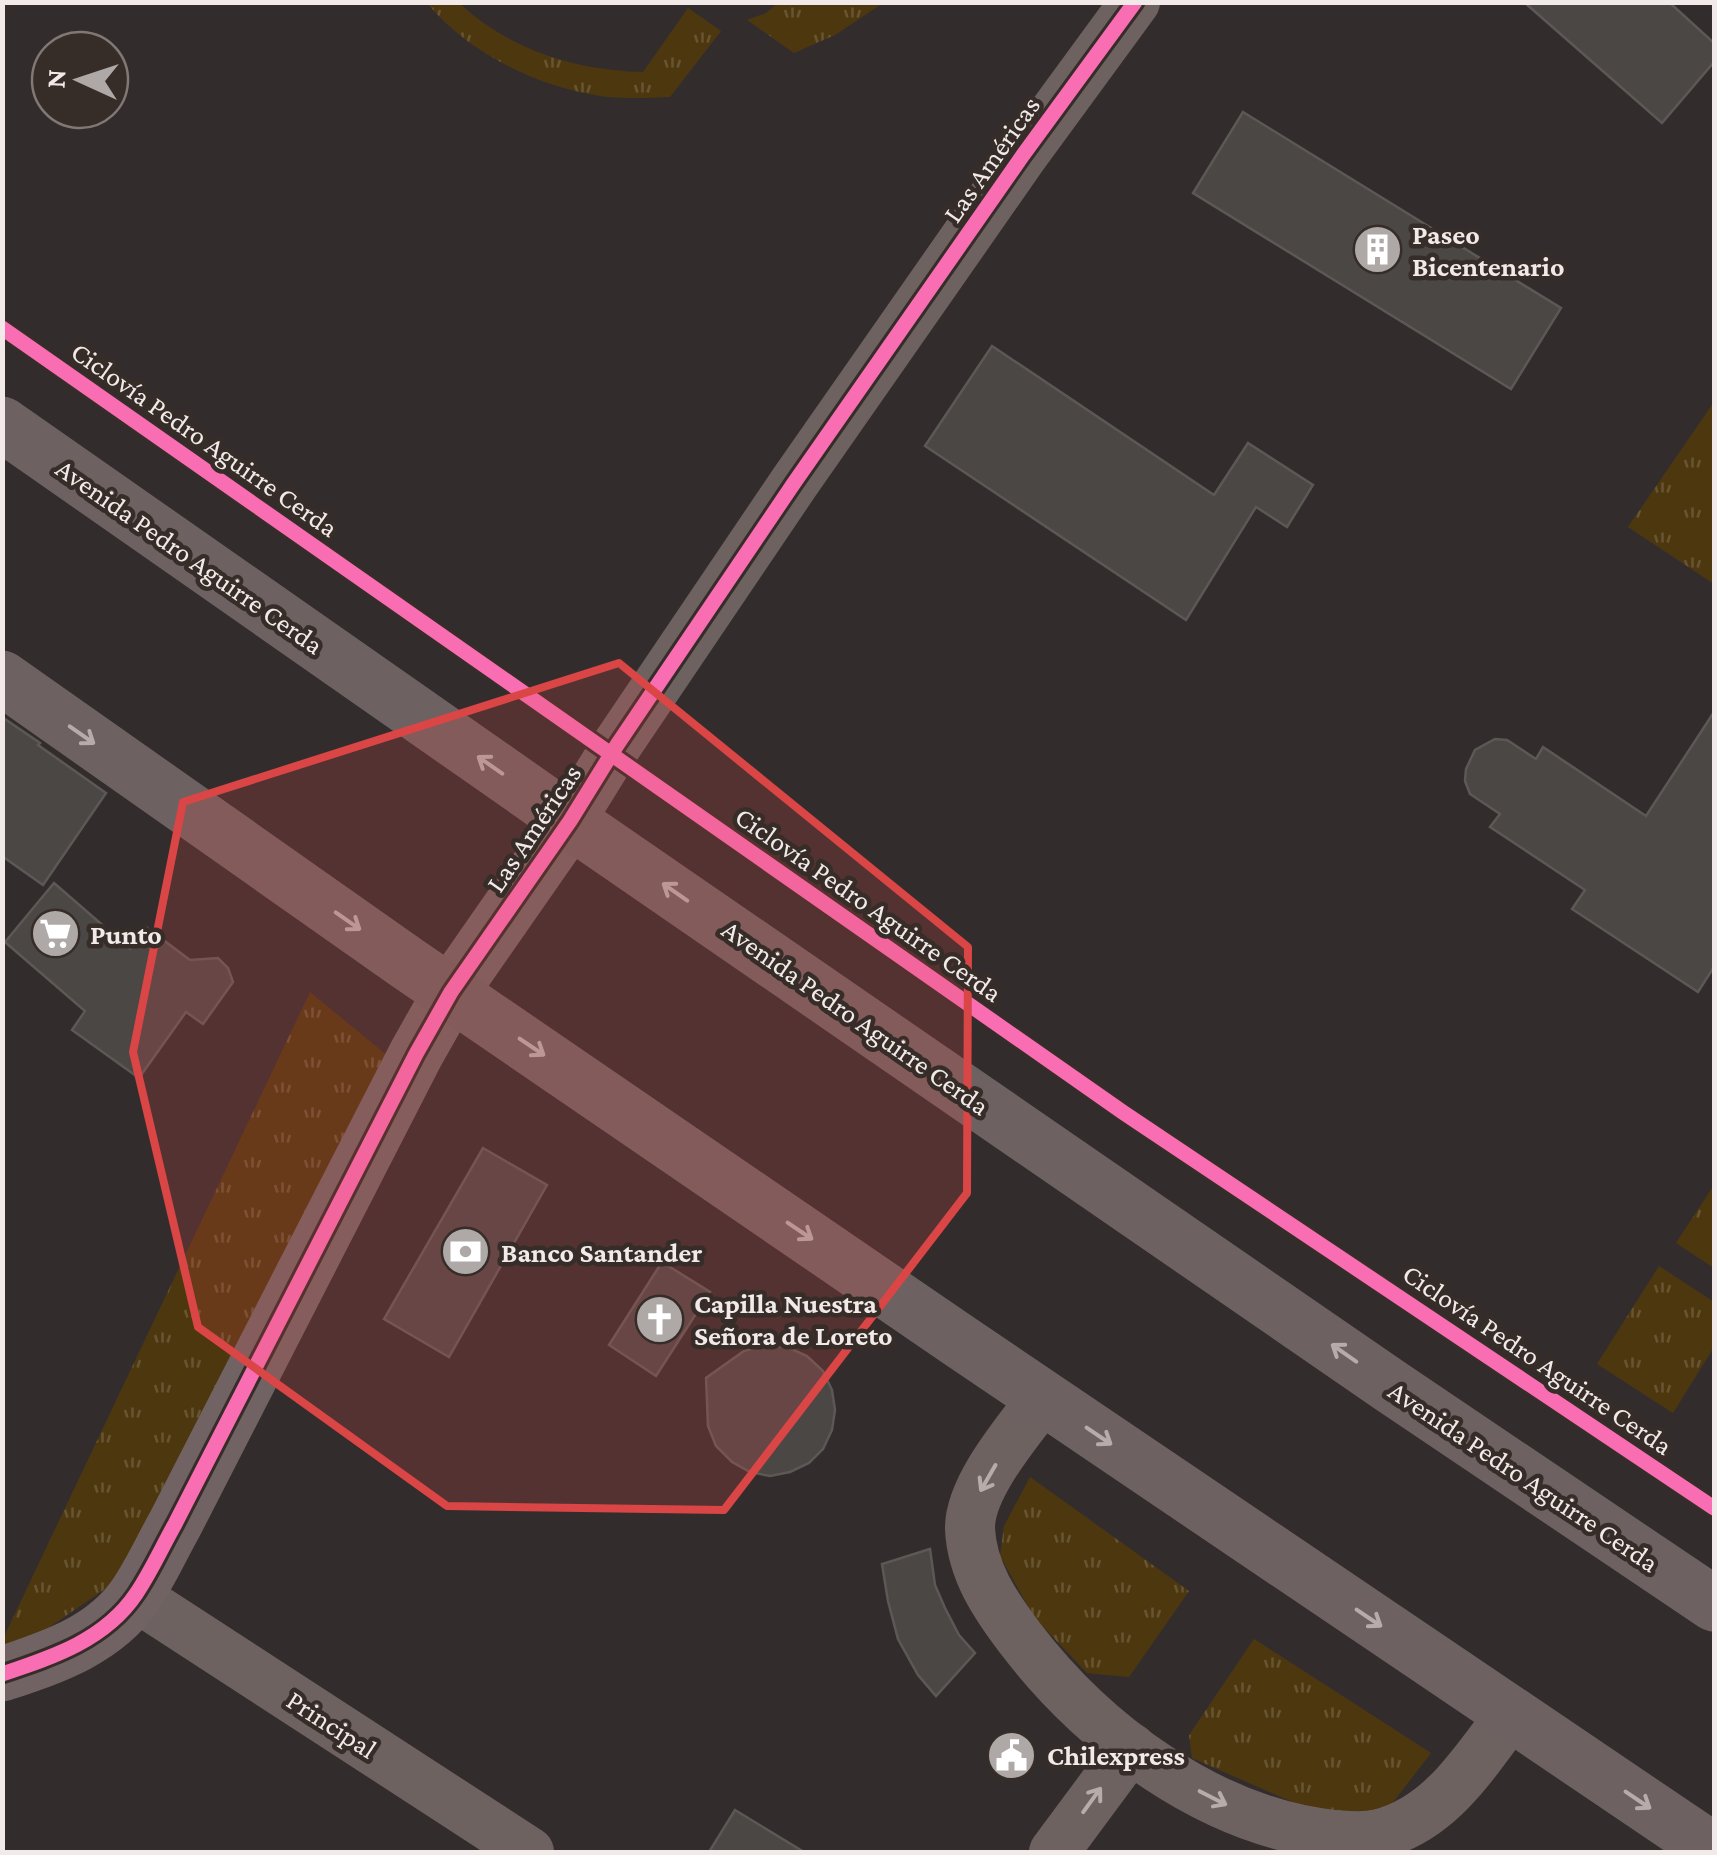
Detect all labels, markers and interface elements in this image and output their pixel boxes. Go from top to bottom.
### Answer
north arrow [30,30,130,130]
text: N [40,68,72,89]
street label: Las Américas [937,90,1046,228]
place label: Paseo Bicentenario [1412,219,1565,282]
building icon: Paseo Bicentenario [1351,224,1403,276]
street label: Ciclovía Pedro Aguirre Cerda [66,335,344,543]
street label: Avenida Pedro Aguirre Cerda [50,452,329,661]
one-way arrow [68,724,95,745]
one-way arrow [477,755,505,776]
street label: Las Américas [480,759,587,898]
street label: Ciclovía Pedro Aguirre Cerda [730,800,1008,1008]
one-way arrow [662,882,689,903]
supermarket icon: Punto [29,908,81,960]
one-way arrow [334,910,362,931]
street label: Avenida Pedro Aguirre Cerda [716,913,995,1122]
place label: Punto [90,919,162,950]
one-way arrow [517,1036,545,1057]
one-way arrow [785,1220,813,1241]
bank icon: Banco Santander [440,1226,492,1278]
place label: Banco Santander [501,1237,703,1268]
street label: Ciclovía Pedro Aguirre Cerda [1397,1258,1678,1461]
place label: Capilla Nuestra Señora de Loreto [694,1288,893,1351]
church icon: Capilla Nuestra Señora de Loreto [633,1293,685,1345]
one-way arrow [1331,1343,1358,1364]
street label: Avenida Pedro Aguirre Cerda [1383,1374,1665,1578]
one-way arrow [1085,1425,1113,1446]
one-way arrow [978,1463,998,1492]
one-way arrow [1354,1607,1382,1628]
street label: Principal [281,1684,382,1765]
public building icon: Chilexpress [986,1729,1038,1781]
place label: Chilexpress [1047,1740,1185,1771]
one-way arrow [1082,1787,1103,1815]
one-way arrow [1197,1789,1227,1808]
one-way arrow [1623,1789,1651,1810]

